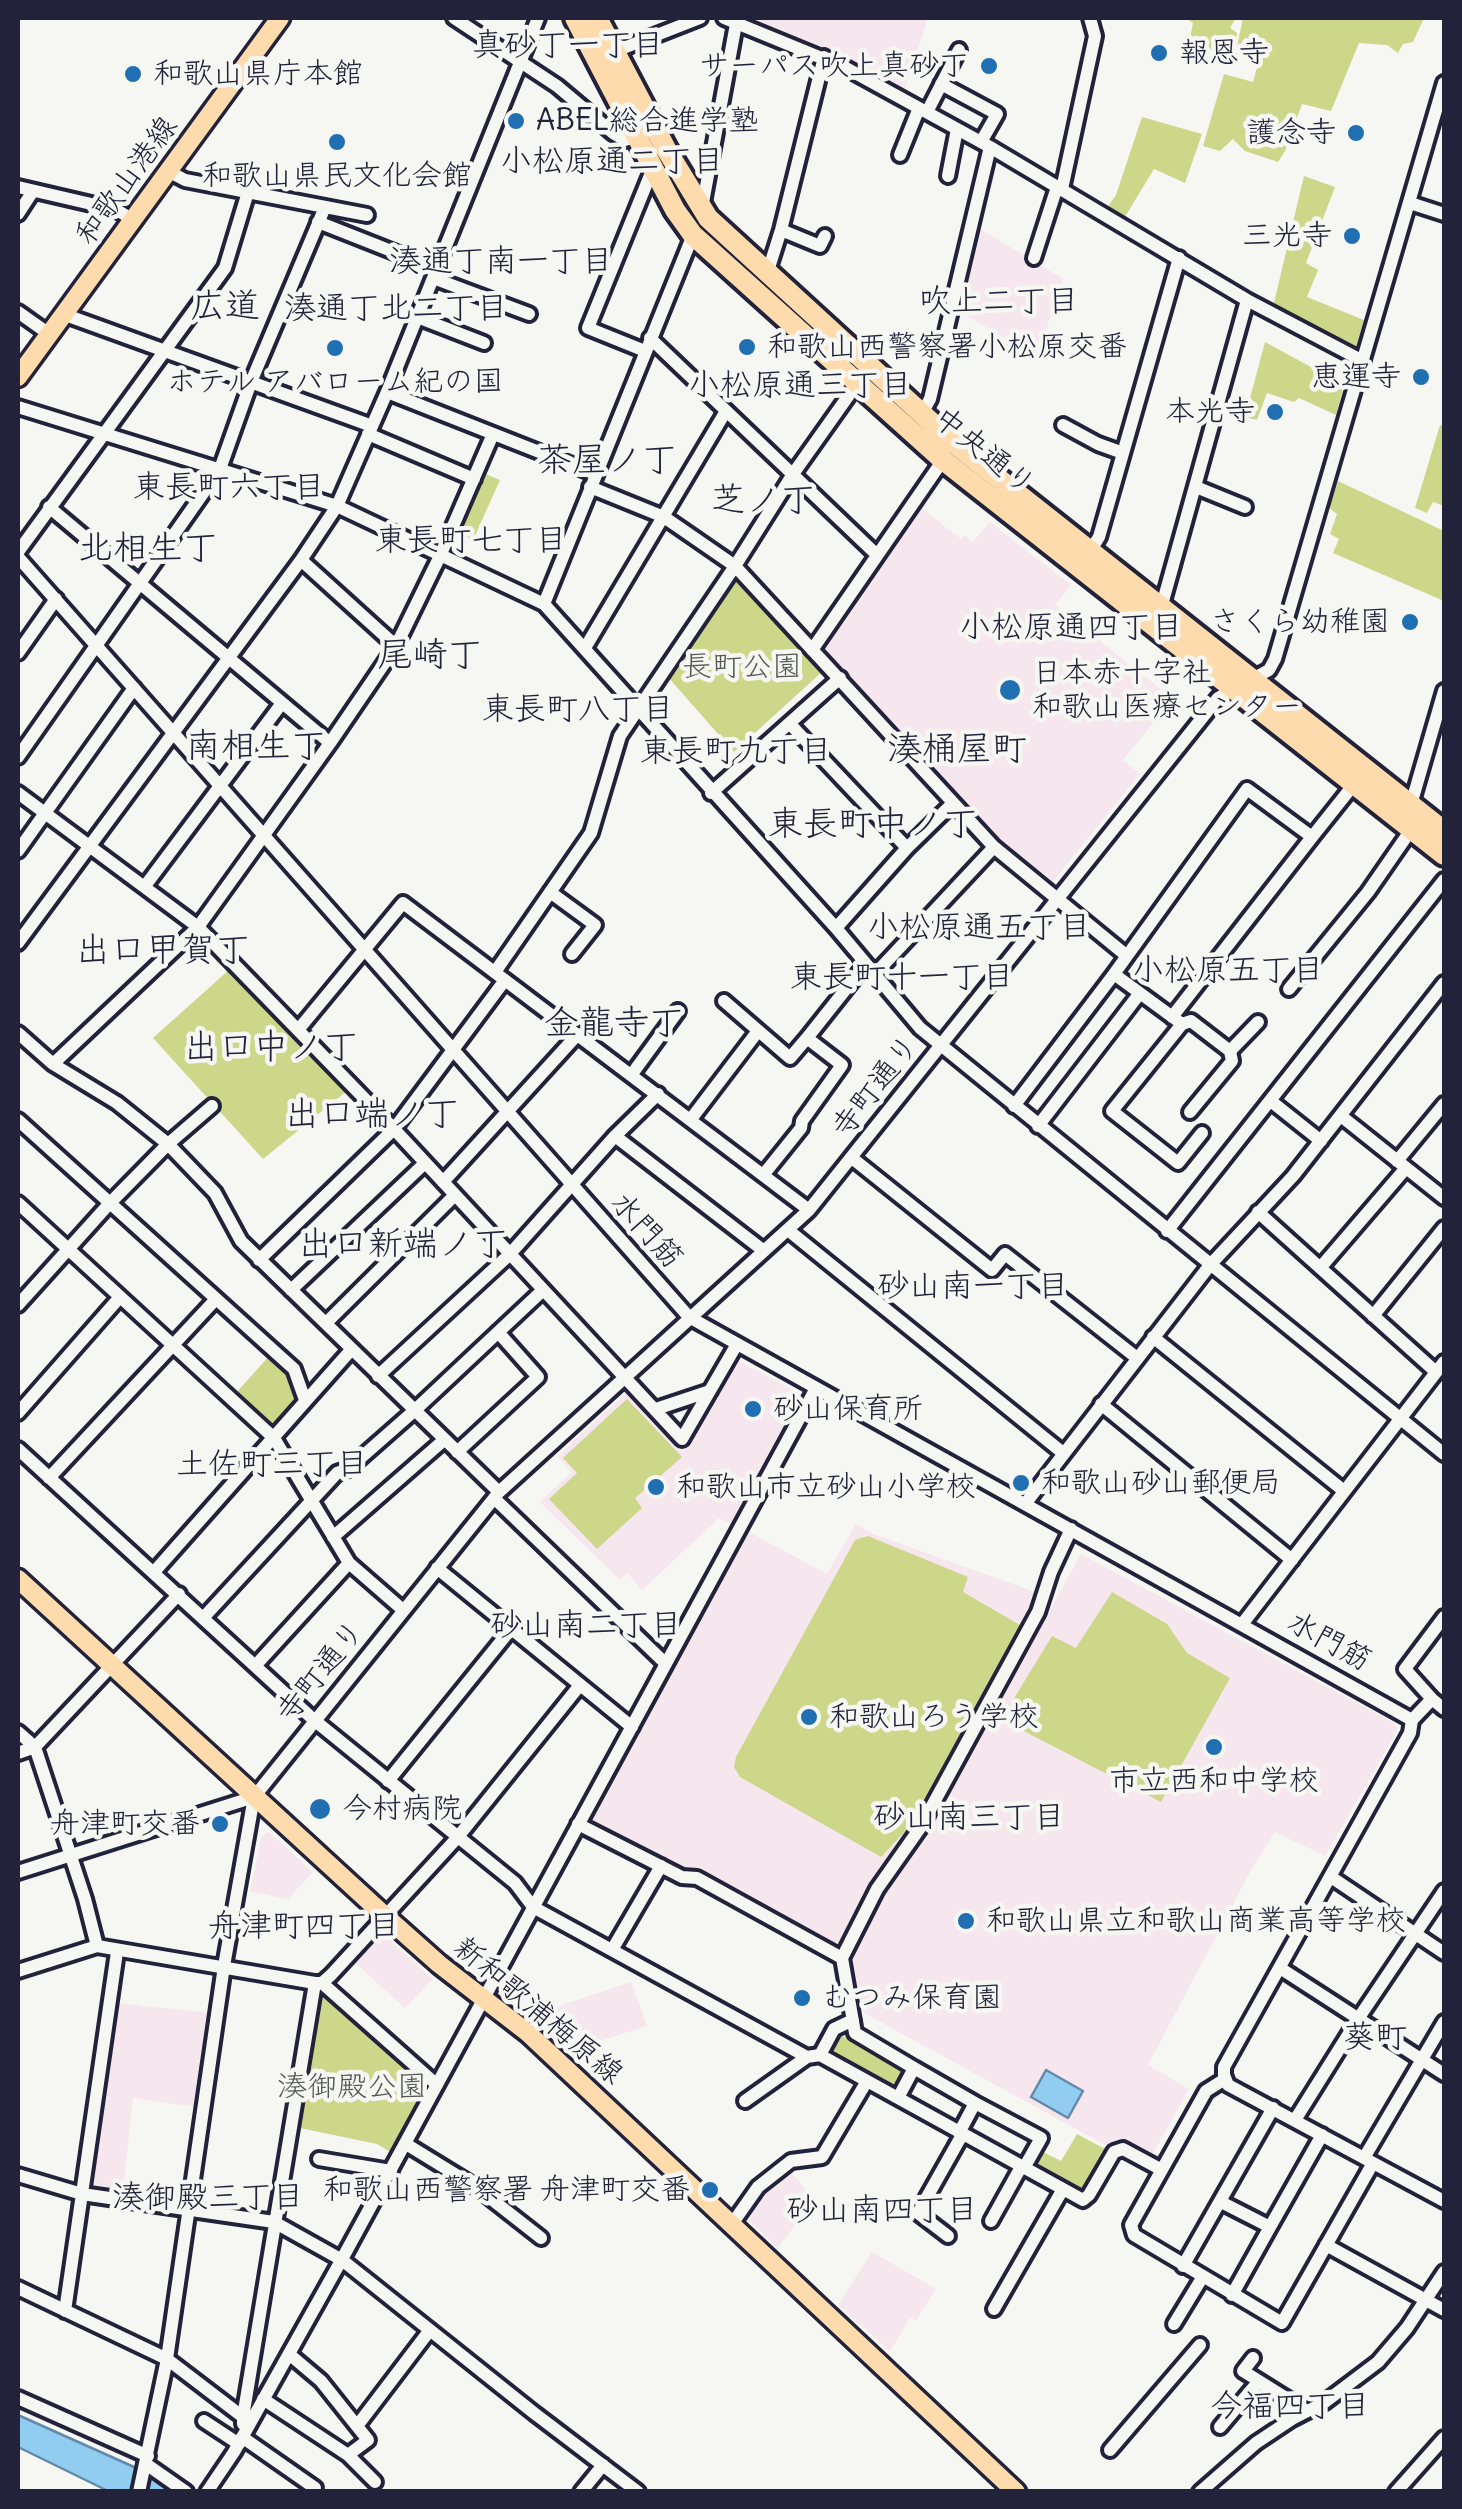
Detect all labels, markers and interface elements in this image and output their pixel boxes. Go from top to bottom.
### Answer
district label: 真砂丁一丁目 [472,27,664,65]
place label: 報恩寺 [1179,35,1269,71]
marker: 報恩寺 [1148,42,1170,64]
place label: サーパス吹上真砂丁 [699,48,969,84]
marker: サーパス吹上真砂丁 [978,55,1000,77]
place label: 和歌山県庁本館 [153,56,363,92]
marker: 和歌山県庁本館 [122,63,144,85]
place label: ABEL総合進学塾 [536,103,759,139]
street label: 和歌山港線 [68,110,186,252]
marker: ABEL総合進学塾 [505,110,527,132]
place label: 護念寺 [1246,115,1336,151]
marker: 護念寺 [1345,122,1367,144]
marker: 和歌山県民文化会館 [326,131,348,153]
district label: 小松原通二丁目 [500,143,724,181]
place label: 和歌山県民文化会館 [202,158,472,194]
place label: 三光寺 [1242,218,1332,254]
marker: 三光寺 [1341,225,1363,247]
district label: 湊通丁南一丁目 [389,243,613,281]
district label: 吹上二丁目 [919,283,1079,321]
district label: 広道 [190,286,260,328]
district label: 湊通丁北二丁目 [284,290,508,328]
place label: 和歌山西警察署小松原交番 [767,329,1127,365]
marker: 和歌山西警察署小松原交番 [736,336,758,358]
marker: ホテル アバローム紀の国 [324,337,346,359]
place label: 恵運寺 [1311,359,1401,395]
place label: ホテル アバローム紀の国 [166,364,504,400]
marker: 恵運寺 [1410,366,1432,388]
district label: 小松原通三丁目 [688,367,912,405]
place label: 本光寺 [1165,394,1255,430]
street label: 中央通り [926,400,1042,504]
marker: 本光寺 [1264,401,1286,423]
district label: 茶屋ノ丁 [537,440,677,482]
district label: 東長町六丁目 [133,469,325,507]
district label: 芝ノ丁 [711,480,815,522]
district label: 東長町七丁目 [375,522,567,560]
district label: 北相生丁 [78,528,218,570]
place label: さくら幼稚園 [1210,604,1390,640]
district label: 小松原通四丁目 [959,609,1183,647]
marker: さくら幼稚園 [1399,611,1421,633]
district label: 尾崎丁 [378,635,482,677]
park label: 長町公園 [682,649,802,685]
place label: 日本赤十字社 和歌山医療センター [1032,655,1302,726]
marker: 日本赤十字社 和歌山医療センター [997,677,1023,703]
district label: 東長町八丁目 [482,691,674,729]
district label: 南相生丁 [186,726,326,768]
district label: 湊桶屋町 [887,729,1027,771]
district label: 東長町九丁目 [640,733,832,771]
district label: 東長町中ノ丁 [768,804,978,846]
district label: 小松原通五丁目 [867,909,1091,947]
district label: 出口甲賀丁 [76,930,250,972]
district label: 小松原五丁目 [1132,952,1324,990]
district label: 東長町十一丁目 [790,959,1014,997]
district label: 金龍寺丁 [544,1003,684,1045]
district label: 出口中ノ丁 [184,1027,358,1069]
street label: 寺町通り [825,1029,927,1145]
district label: 出口端ノ丁 [285,1094,459,1136]
street label: 水門筋 [603,1186,689,1276]
district label: 出口新端ノ丁 [298,1224,508,1266]
district label: 砂山南一丁目 [877,1268,1069,1306]
place label: 砂山保育所 [773,1391,923,1427]
marker: 砂山保育所 [742,1398,764,1420]
district label: 土佐町三丁目 [176,1446,368,1484]
place label: 和歌山砂山郵便局 [1041,1465,1281,1501]
place label: 和歌山市立砂山小学校 [676,1469,976,1505]
marker: 和歌山砂山郵便局 [1010,1472,1032,1494]
marker: 和歌山市立砂山小学校 [645,1476,667,1498]
street label: 水門筋 [1281,1604,1377,1680]
district label: 砂山南二丁目 [490,1607,682,1645]
street label: 寺町通り [269,1614,373,1730]
place label: 和歌山ろう学校 [829,1699,1039,1735]
marker: 和歌山ろう学校 [798,1706,820,1728]
marker: 市立西和中学校 [1203,1736,1225,1758]
place label: 市立西和中学校 [1109,1763,1319,1799]
place label: 今村病院 [342,1791,462,1827]
marker: 今村病院 [307,1796,333,1822]
district label: 砂山南三丁目 [873,1799,1065,1837]
place label: 舟津町交番 [50,1806,200,1842]
marker: 舟津町交番 [209,1813,231,1835]
place label: 和歌山県立和歌山商業高等学校 [986,1903,1406,1939]
district label: 舟津町四丁目 [208,1908,400,1946]
marker: 和歌山県立和歌山商業高等学校 [955,1910,977,1932]
street label: 新和歌浦梅原線 [446,1930,630,2092]
place label: むつみ保育園 [822,1980,1002,2016]
marker: むつみ保育園 [791,1987,813,2009]
district label: 葵町 [1343,2019,1407,2057]
park label: 湊御殿公園 [277,2069,427,2105]
place label: 和歌山西警察署 舟津町交番 [323,2172,690,2208]
district label: 湊御殿三丁目 [112,2179,304,2217]
marker: 和歌山西警察署 舟津町交番 [699,2179,721,2201]
district label: 砂山南四丁目 [786,2192,978,2230]
district label: 今福四丁目 [1210,2388,1370,2426]

